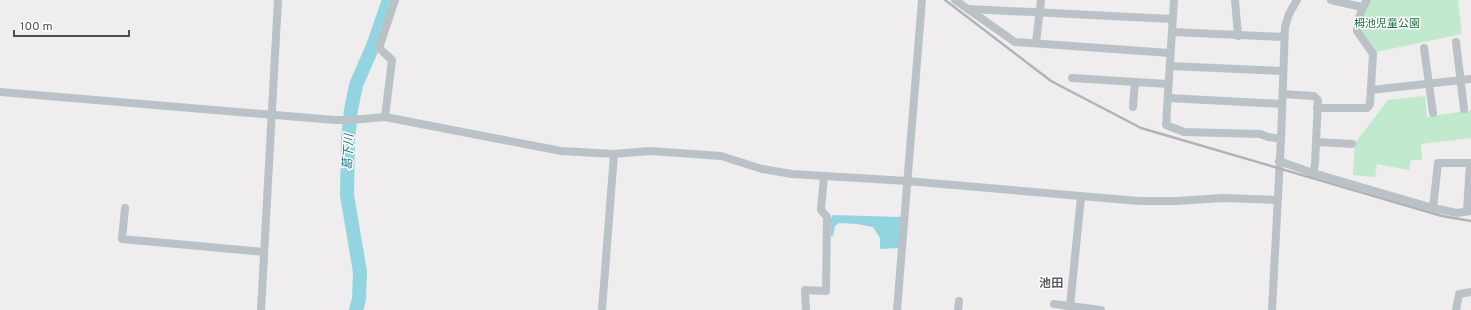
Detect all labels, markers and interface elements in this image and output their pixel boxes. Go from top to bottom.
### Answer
scale bar [14,12,129,38]
park label: 栂池児童公園 [1354,17,1420,31]
text: 100 m [20,19,53,35]
water label: 葛下川 [340,132,358,170]
district label: 池田 [1039,276,1063,292]

